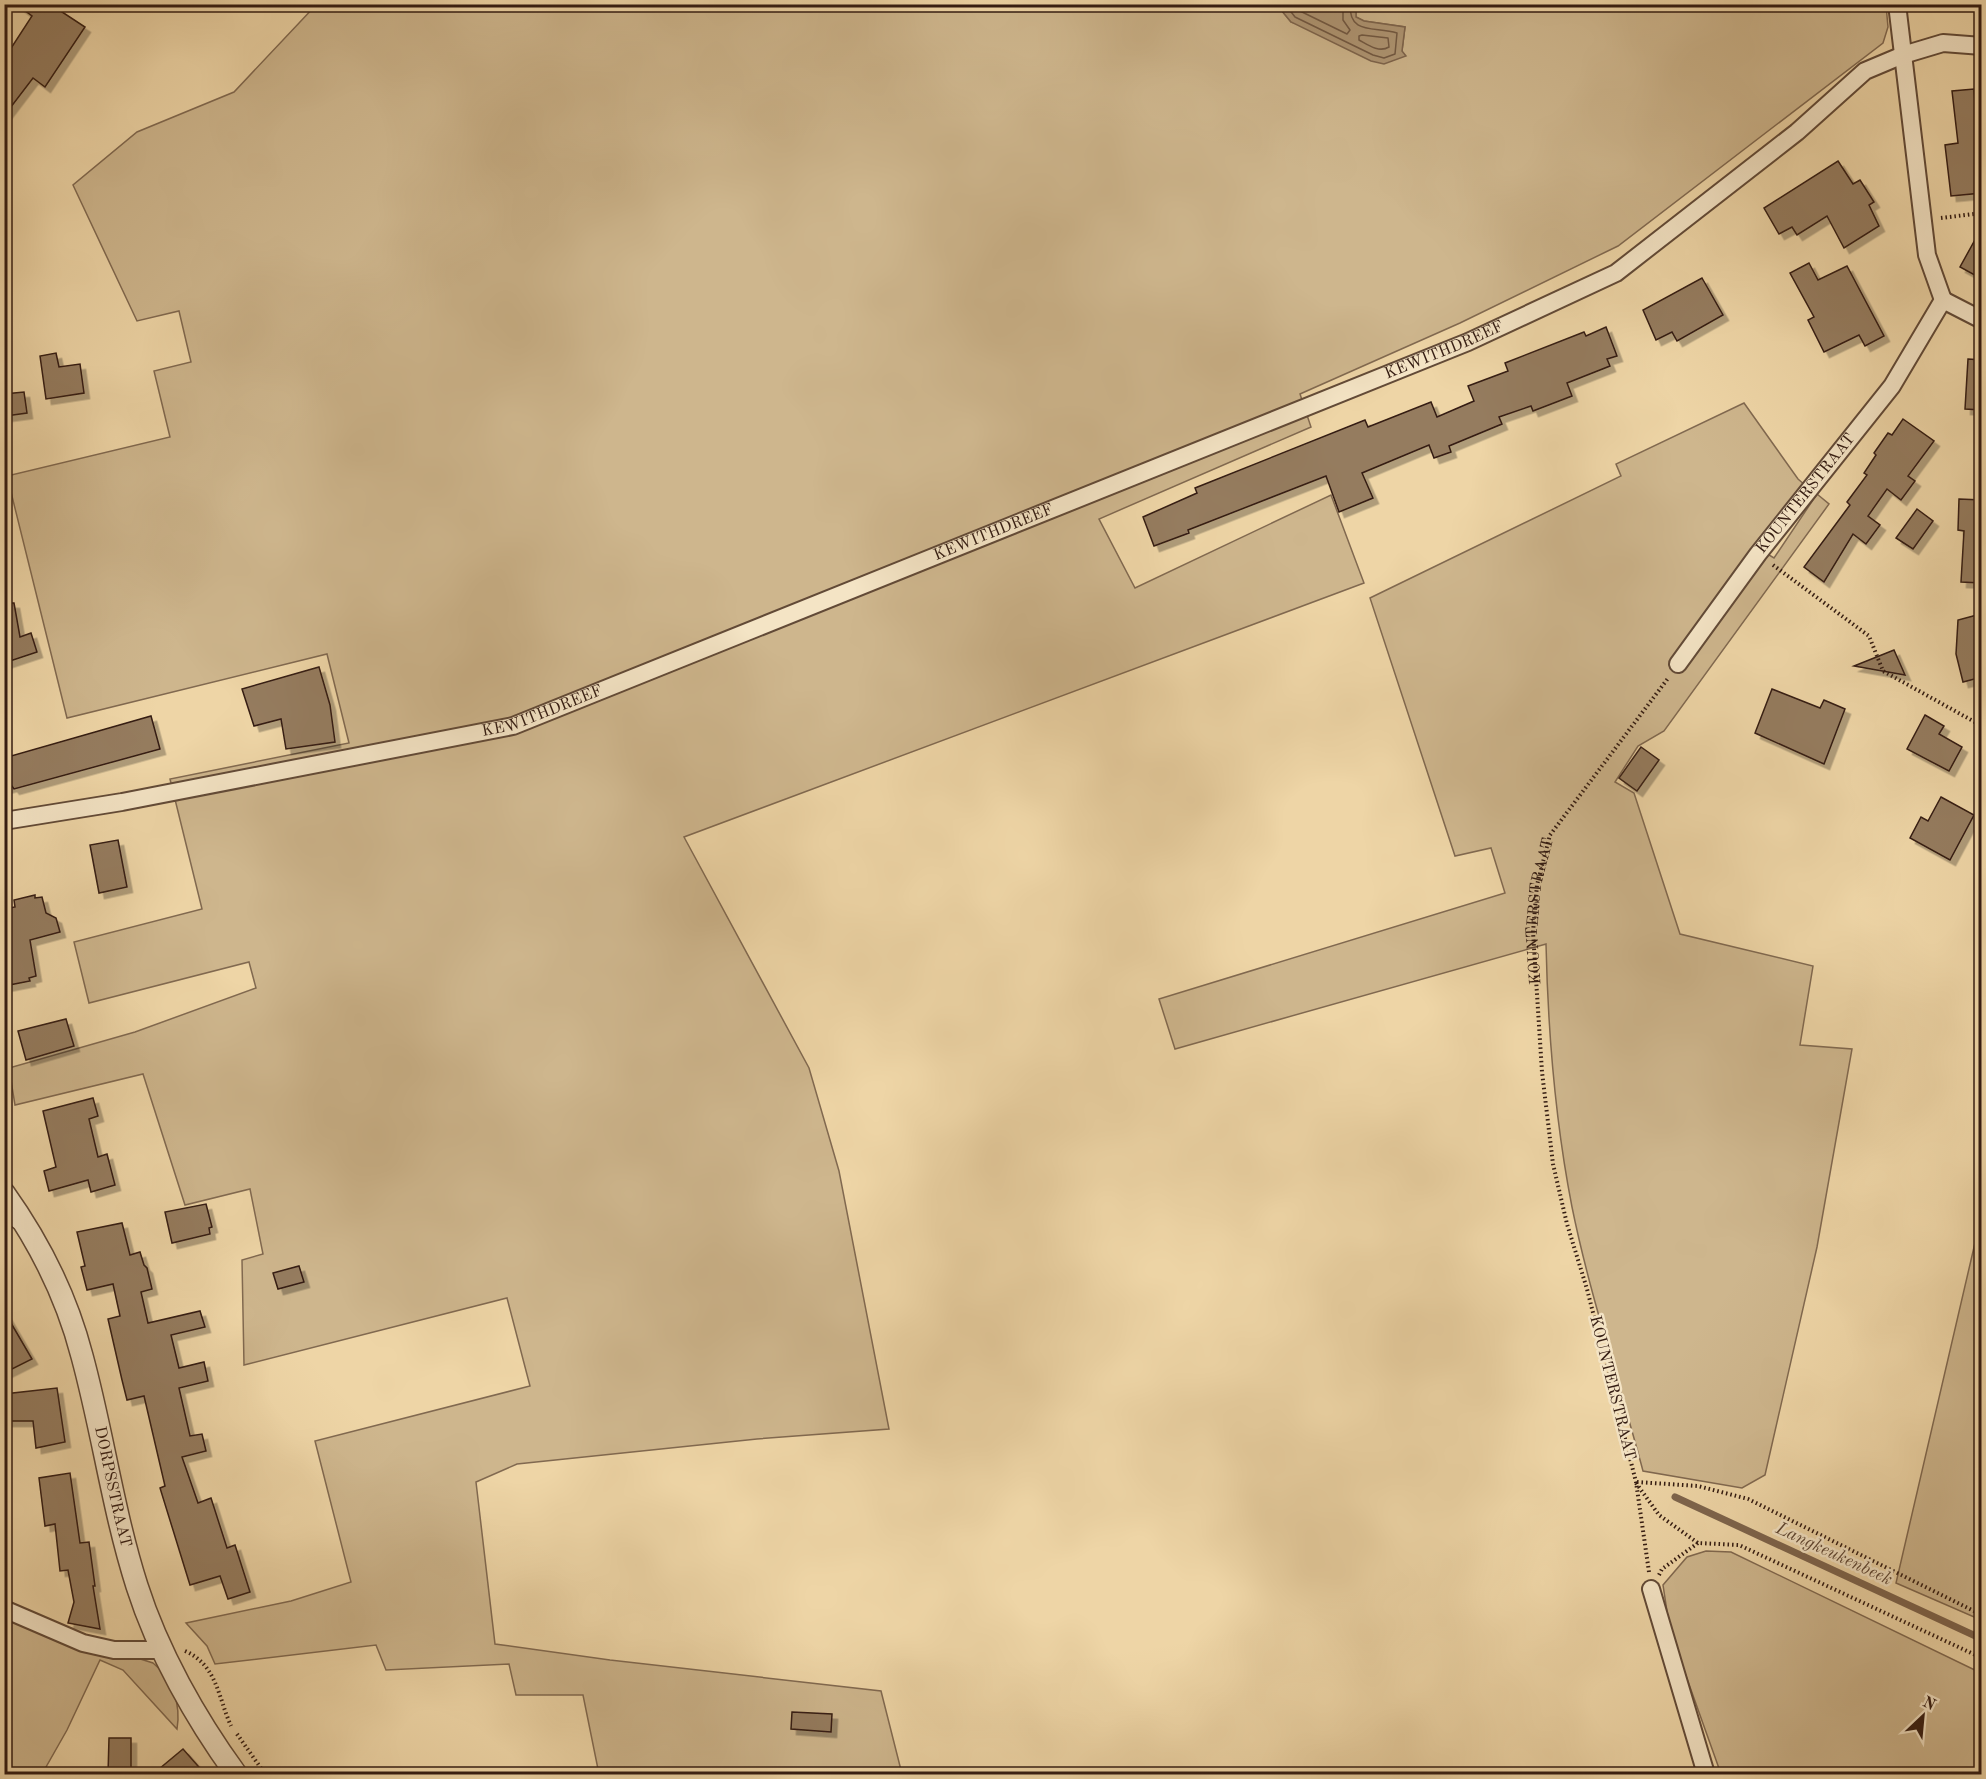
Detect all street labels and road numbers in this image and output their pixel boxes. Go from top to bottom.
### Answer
street label: KEWITHDREEF [1383,318,1506,383]
street label: KOUNTERSTRAAT [1754,431,1859,557]
street label: KEWITHDREEF [932,501,1056,564]
street label: KEWITHDREEF [480,683,605,740]
street label: KOUNTERSTRAAT [1525,836,1557,985]
street label: KOUNTERSTRAAT [1586,1314,1638,1462]
street label: DORPSSTRAAT [91,1425,133,1549]

